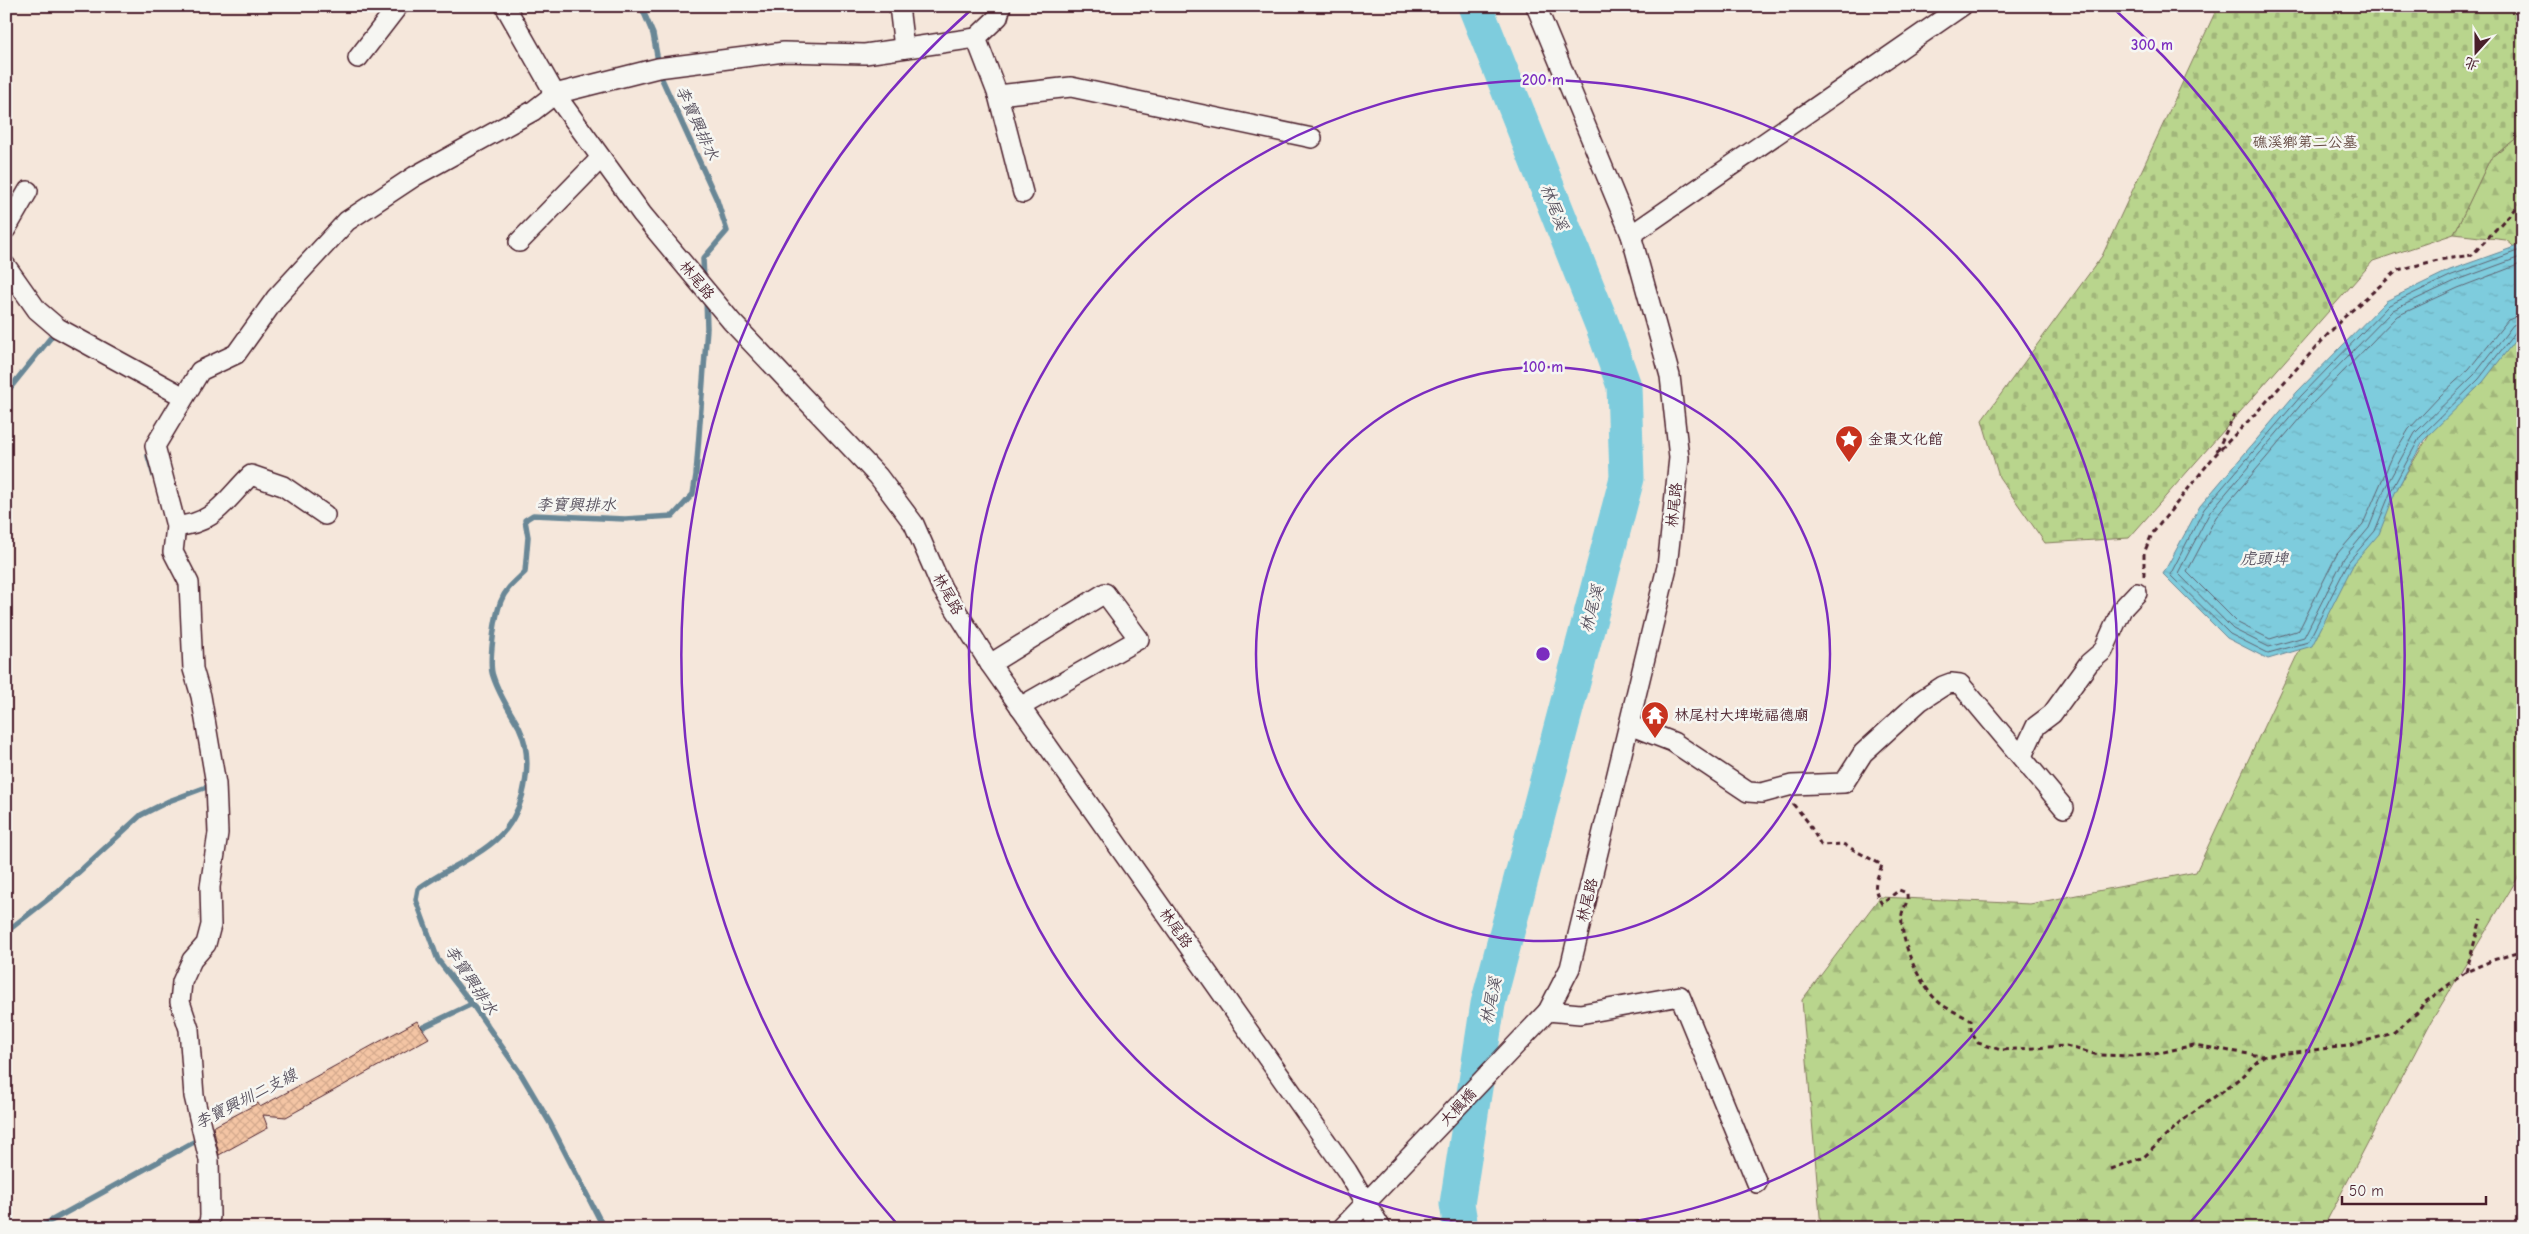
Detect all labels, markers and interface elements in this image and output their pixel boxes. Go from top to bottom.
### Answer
north arrow [2452,28,2502,78]
text: 300 m [2131,36,2173,54]
text: 北 [2462,53,2481,74]
text: 200 m [1522,71,1564,89]
water label: 李寶興排水 [672,83,722,164]
park label: 礁溪鄉第二公墓 [2252,133,2358,151]
water label: 林尾溪 [1537,181,1571,234]
street label: 林尾路 [676,257,718,303]
text: 100 m [1523,358,1563,376]
place icon: 金棗文化館 [1834,424,1864,463]
place label: 金棗文化館 [1868,430,1943,448]
street label: 林尾路 [1663,482,1685,528]
water label: 李寶興排水 [536,496,617,514]
water label: 虎頭埤 [2240,550,2290,568]
street label: 林尾路 [929,570,967,618]
water label: 林尾溪 [1577,583,1607,635]
centre of rings [1534,645,1552,663]
temple icon: 林尾村大埤墘福德廟 [1640,700,1670,739]
place label: 林尾村大埤墘福德廟 [1674,706,1809,724]
street label: 林尾路 [1573,876,1601,924]
street label: 林尾路 [1156,904,1196,952]
water label: 李寶興排水 [441,942,501,1019]
water label: 林尾溪 [1477,975,1505,1026]
water label: 李寶興圳二支線 [192,1065,301,1132]
street label: 大楓橋 [1436,1084,1480,1130]
scale bar [2342,1174,2485,1206]
text: 50 m [2349,1182,2384,1200]

